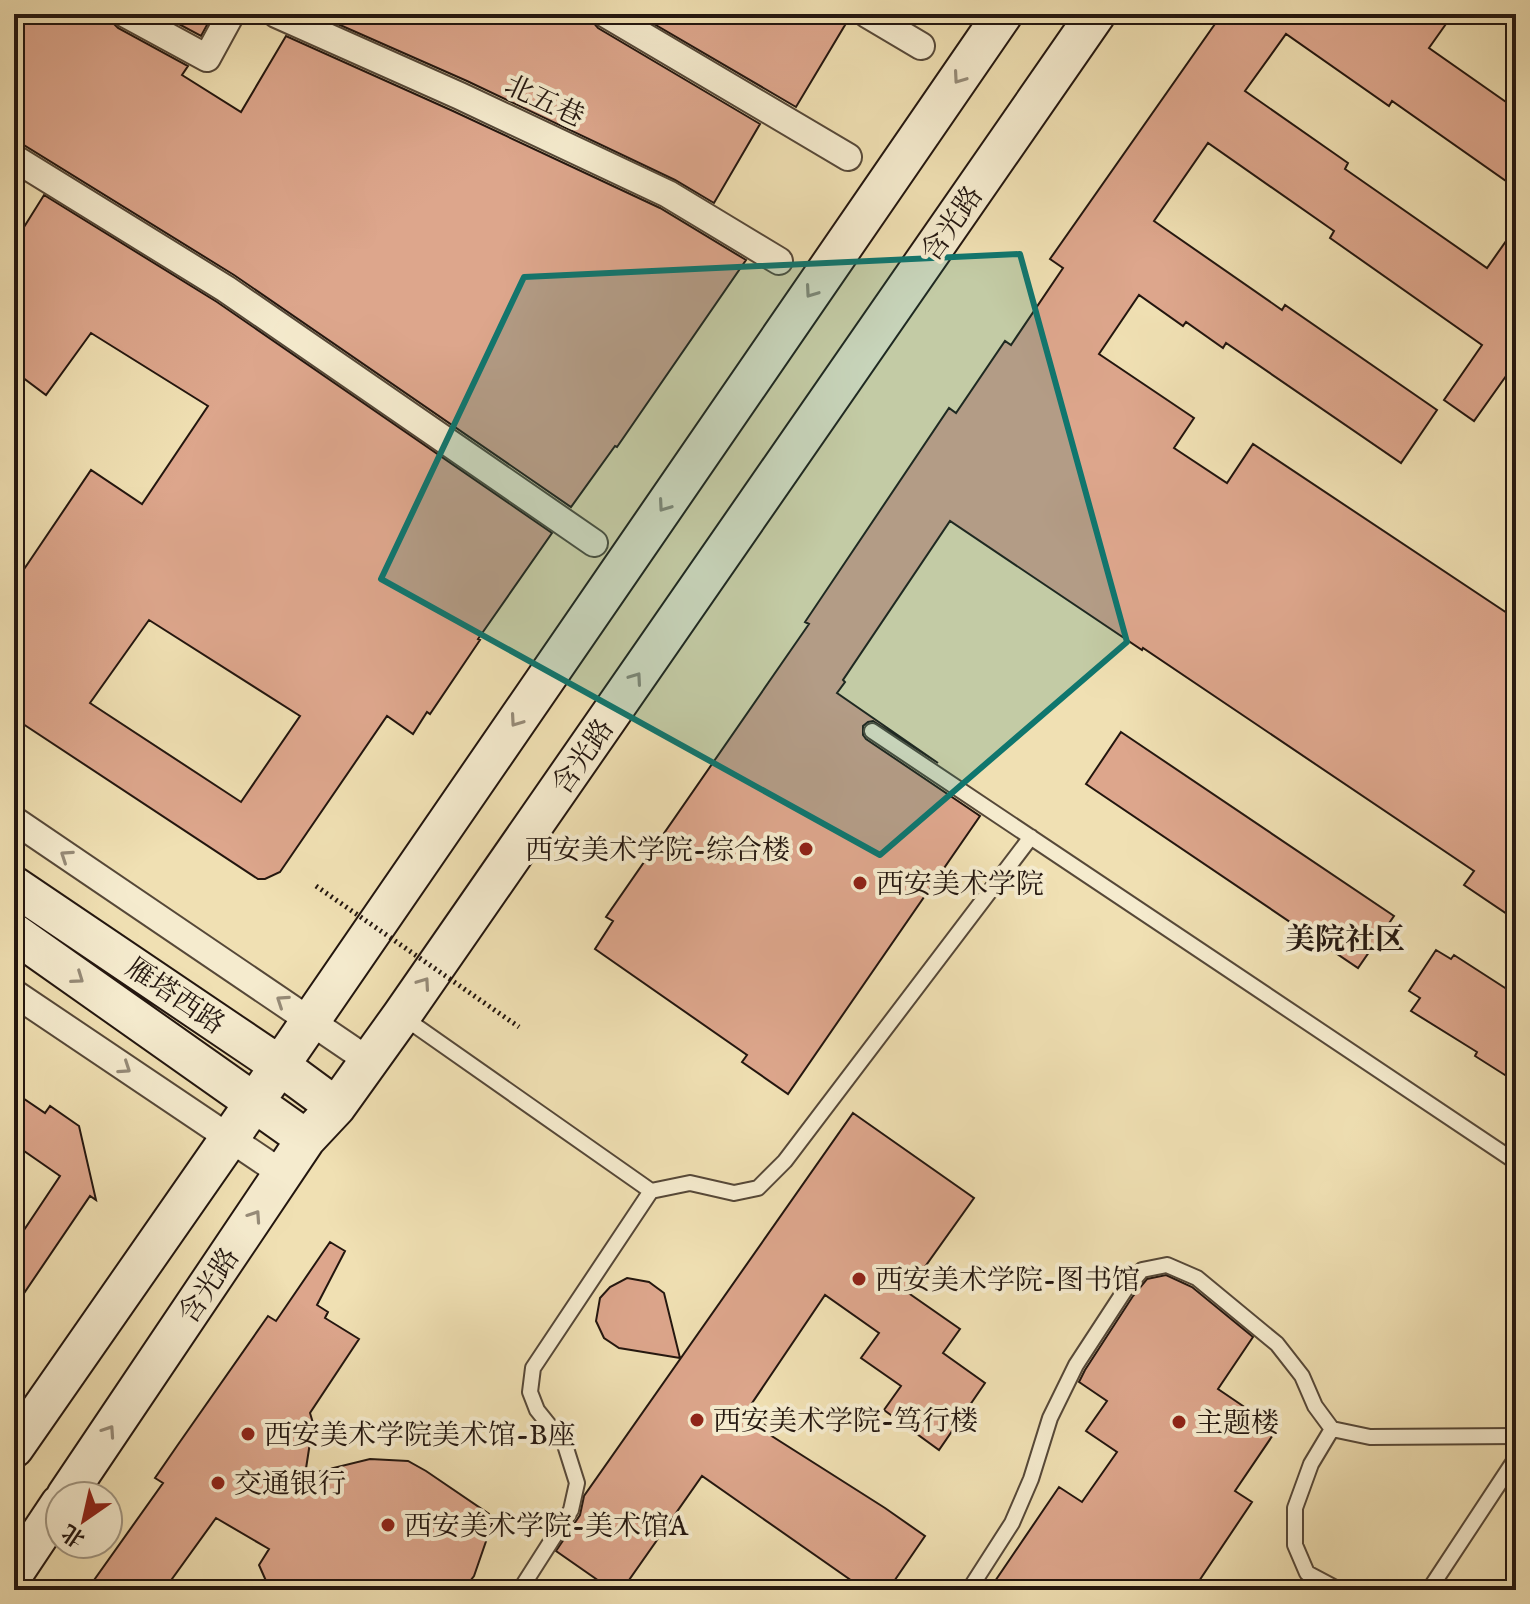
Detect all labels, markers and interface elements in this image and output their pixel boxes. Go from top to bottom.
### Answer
street label: 北五巷 [498,69,589,136]
one-way arrow [954,70,969,84]
street label: 含光路 [915,180,991,269]
one-way arrow [806,284,821,298]
one-way arrow [659,498,674,512]
one-way arrow [626,672,641,686]
one-way arrow [511,712,526,726]
street label: 含光路 [546,713,622,802]
place label: 西安美术学院-综合楼 [525,834,790,869]
marker: 西安美术学院-综合楼 [797,840,815,858]
one-way arrow [61,850,75,865]
place label: 西安美术学院 [876,868,1044,903]
marker: 西安美术学院 [851,874,869,892]
district label: 美院社区 [1285,922,1405,960]
street label: 雁塔西路 [118,951,231,1043]
one-way arrow [69,968,83,983]
one-way arrow [414,978,429,992]
one-way arrow [276,996,290,1011]
one-way arrow [116,1058,131,1073]
one-way arrow [245,1210,260,1224]
street label: 含光路 [172,1242,248,1331]
place label: 西安美术学院-图书馆 [875,1264,1140,1299]
marker: 西安美术学院-图书馆 [850,1270,868,1288]
place label: 西安美术学院-笃行楼 [713,1405,978,1440]
place label: 主题楼 [1195,1407,1279,1442]
marker: 西安美术学院-笃行楼 [688,1411,706,1429]
marker: 主题楼 [1170,1413,1188,1431]
place label: 西安美术学院美术馆-B座 [264,1419,576,1454]
marker: 西安美术学院美术馆-B座 [239,1425,257,1443]
one-way arrow [99,1426,114,1440]
place label: 交通银行 [234,1468,346,1503]
marker: 交通银行 [209,1474,227,1492]
north arrow [44,1480,124,1560]
place label: 西安美术学院-美术馆A [404,1510,689,1545]
marker: 西安美术学院-美术馆A [379,1516,397,1534]
text: 北 [57,1517,91,1553]

